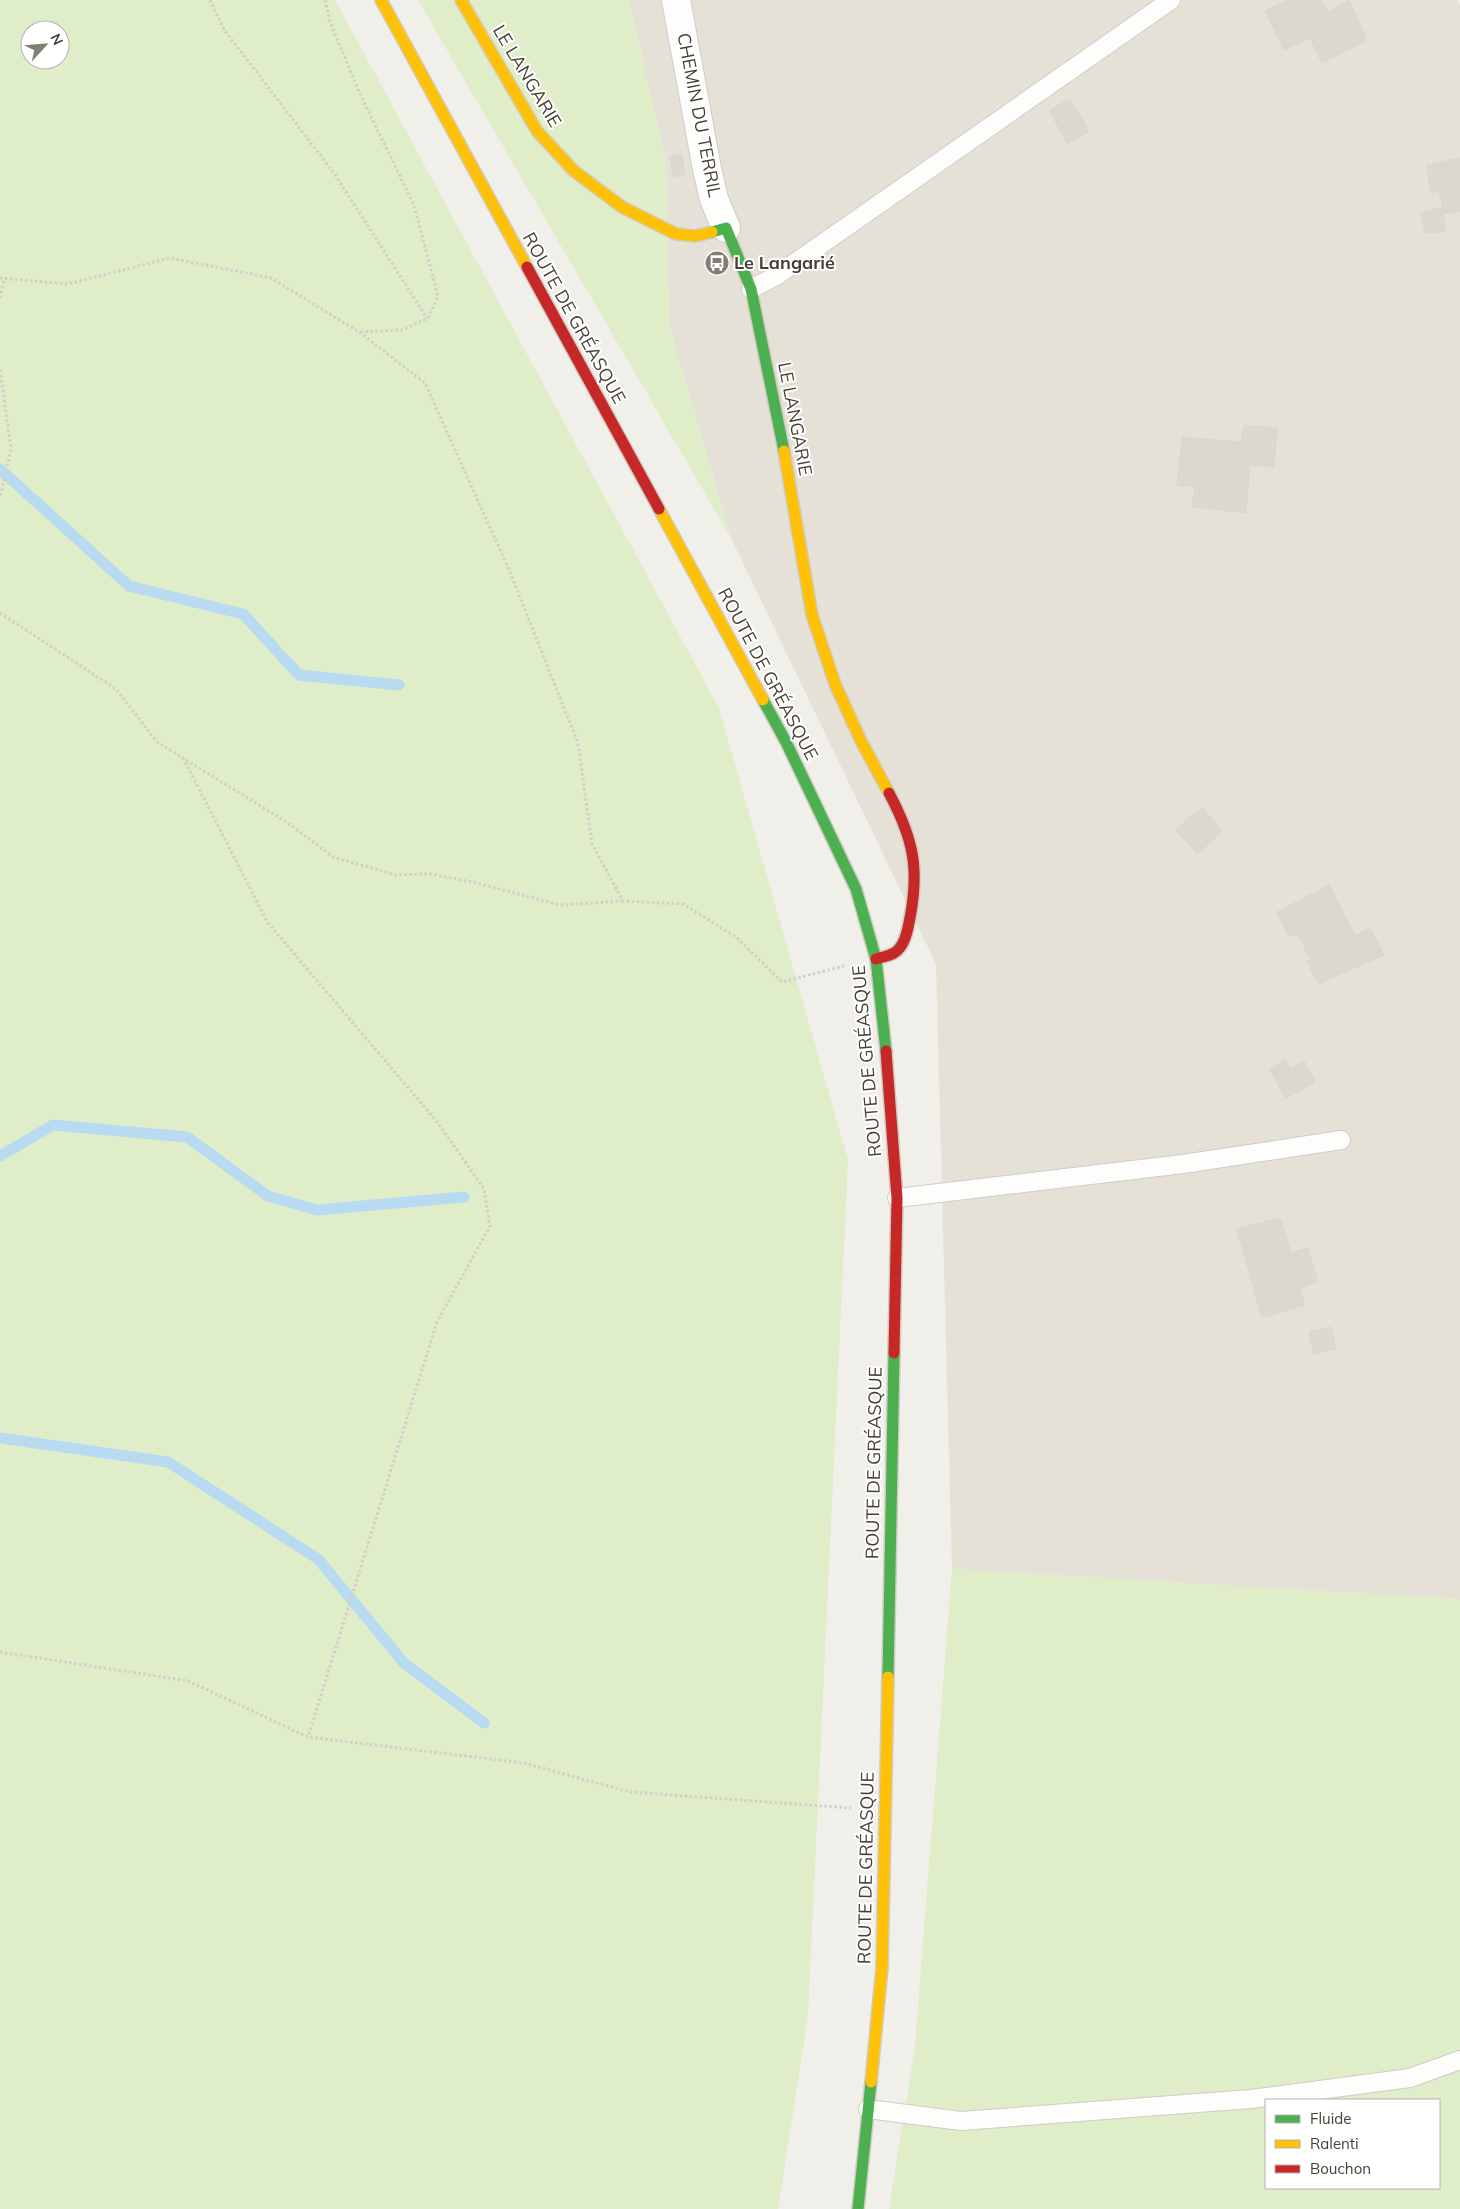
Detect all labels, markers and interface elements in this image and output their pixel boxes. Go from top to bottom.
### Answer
north arrow [20,20,70,70]
street label: LE LANGARIE [488,20,567,131]
text: N [46,31,67,48]
street label: CHEMIN DU TERRIL [672,31,727,199]
street label: ROUTE DE GRÉASQUE [518,228,631,407]
bus stop icon: Le Langarié [704,250,730,276]
place label: Le Langarié [734,251,835,274]
street label: LE LANGARIE [773,360,818,478]
street label: ROUTE DE GRÉASQUE [713,584,824,764]
street label: ROUTE DE GRÉASQUE [847,964,886,1158]
street label: ROUTE DE GRÉASQUE [860,1367,887,1559]
street label: ROUTE DE GRÉASQUE [852,1772,879,1964]
legend [1265,2099,1440,2189]
text: Fluide [1310,2109,1351,2128]
text: Ralenti [1310,2134,1359,2153]
text: Bouchon [1310,2159,1371,2178]

